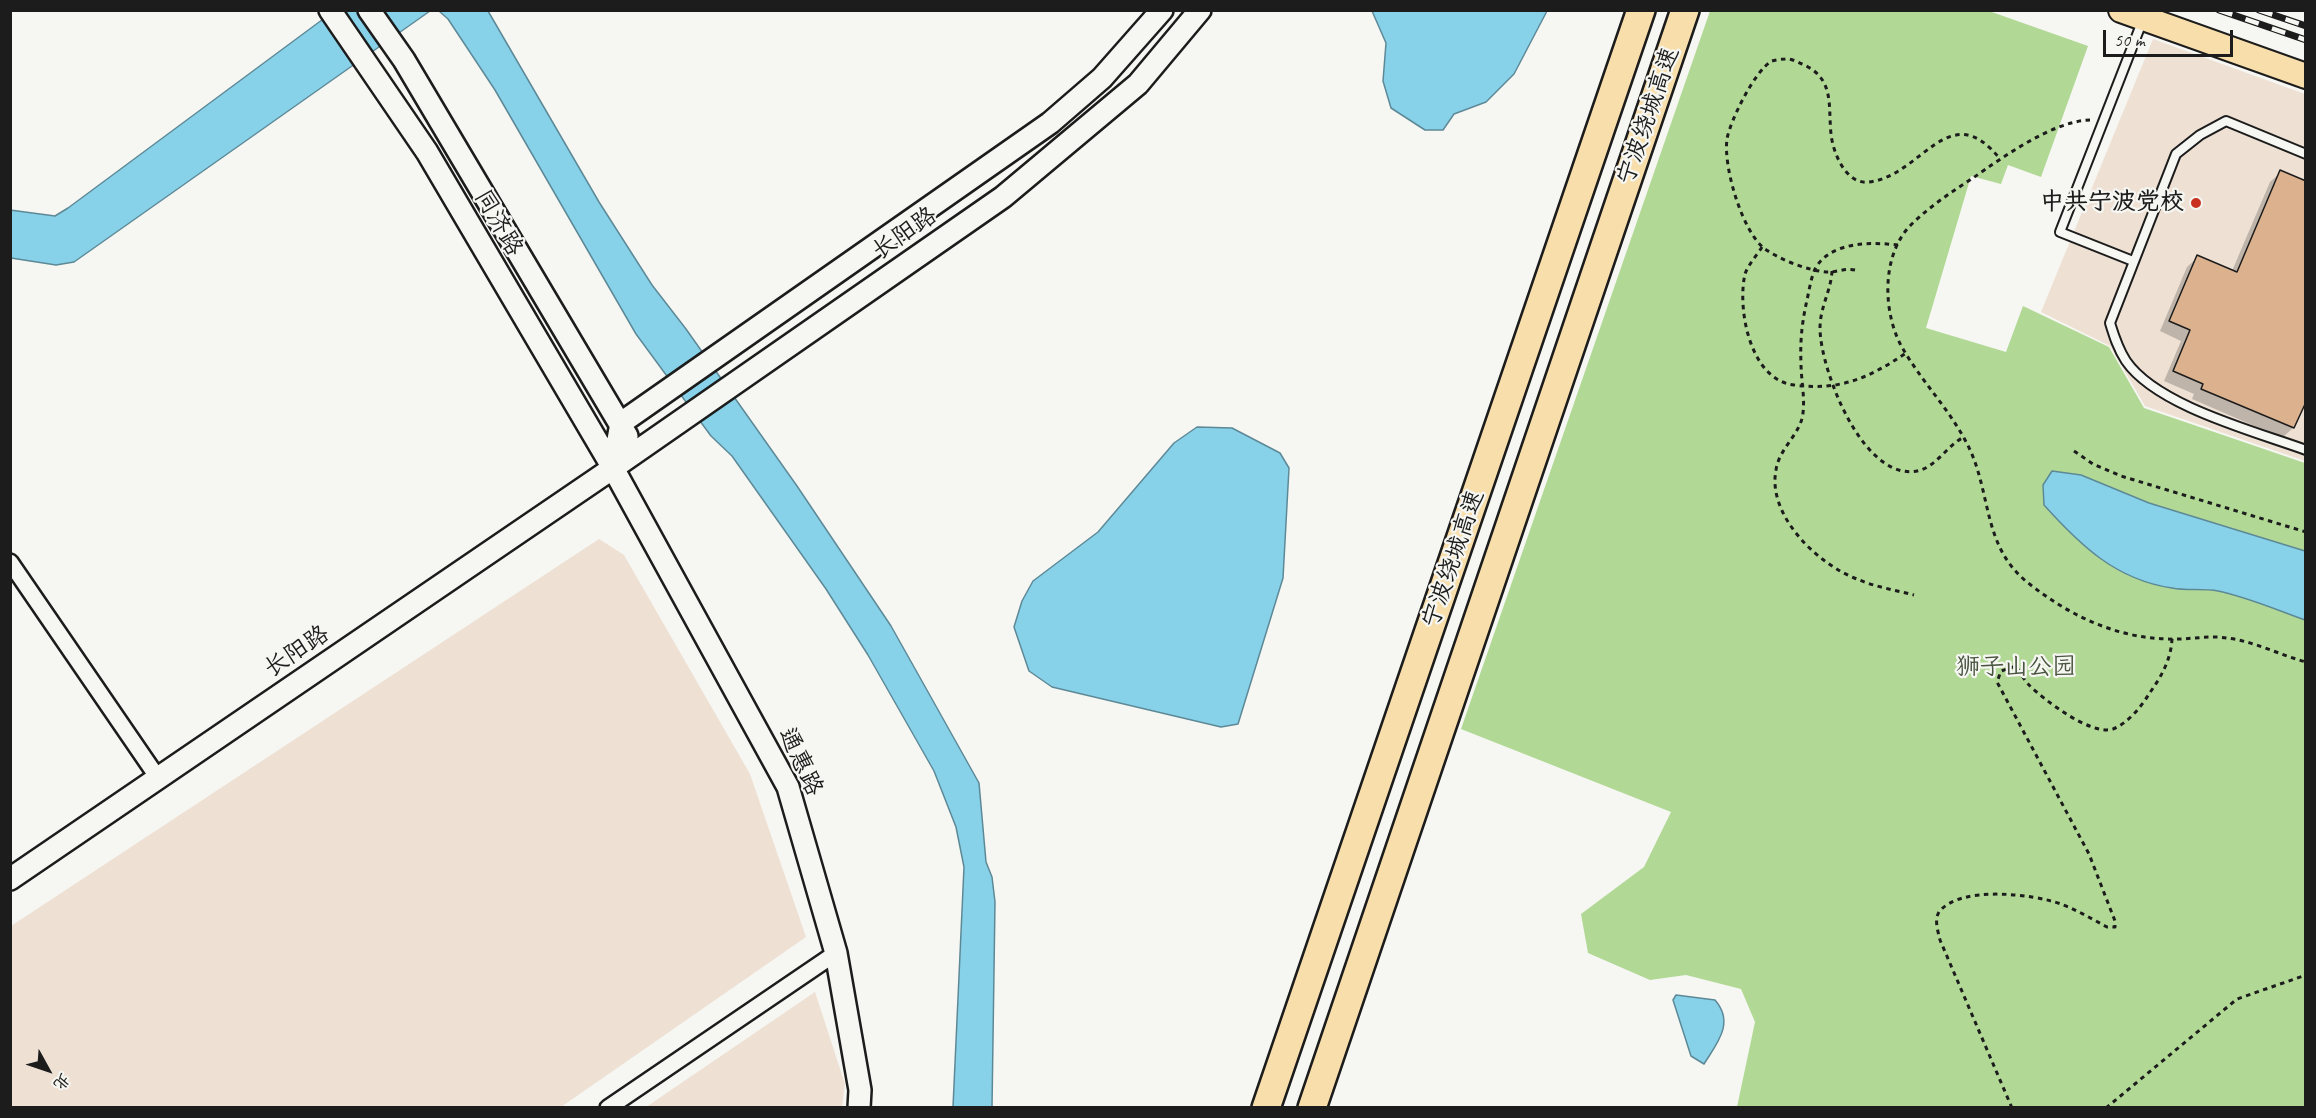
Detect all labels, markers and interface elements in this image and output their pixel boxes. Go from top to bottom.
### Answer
scale bar [2106,18,2236,56]
text: 50 m [2114,29,2145,51]
street label: 宁波绕城高速 [1612,43,1686,189]
street label: 同济路 [468,185,528,261]
place label: 中共宁波党校 [2040,189,2184,217]
marker: 中共宁波党校 [2189,196,2203,210]
street label: 长阳路 [867,202,943,266]
street label: 宁波绕城高速 [1417,486,1491,632]
street label: 长阳路 [259,620,335,684]
park label: 狮子山公园 [1956,654,2076,682]
street label: 通惠路 [772,723,828,801]
north arrow [18,1040,78,1100]
text: 北 [49,1069,75,1094]

